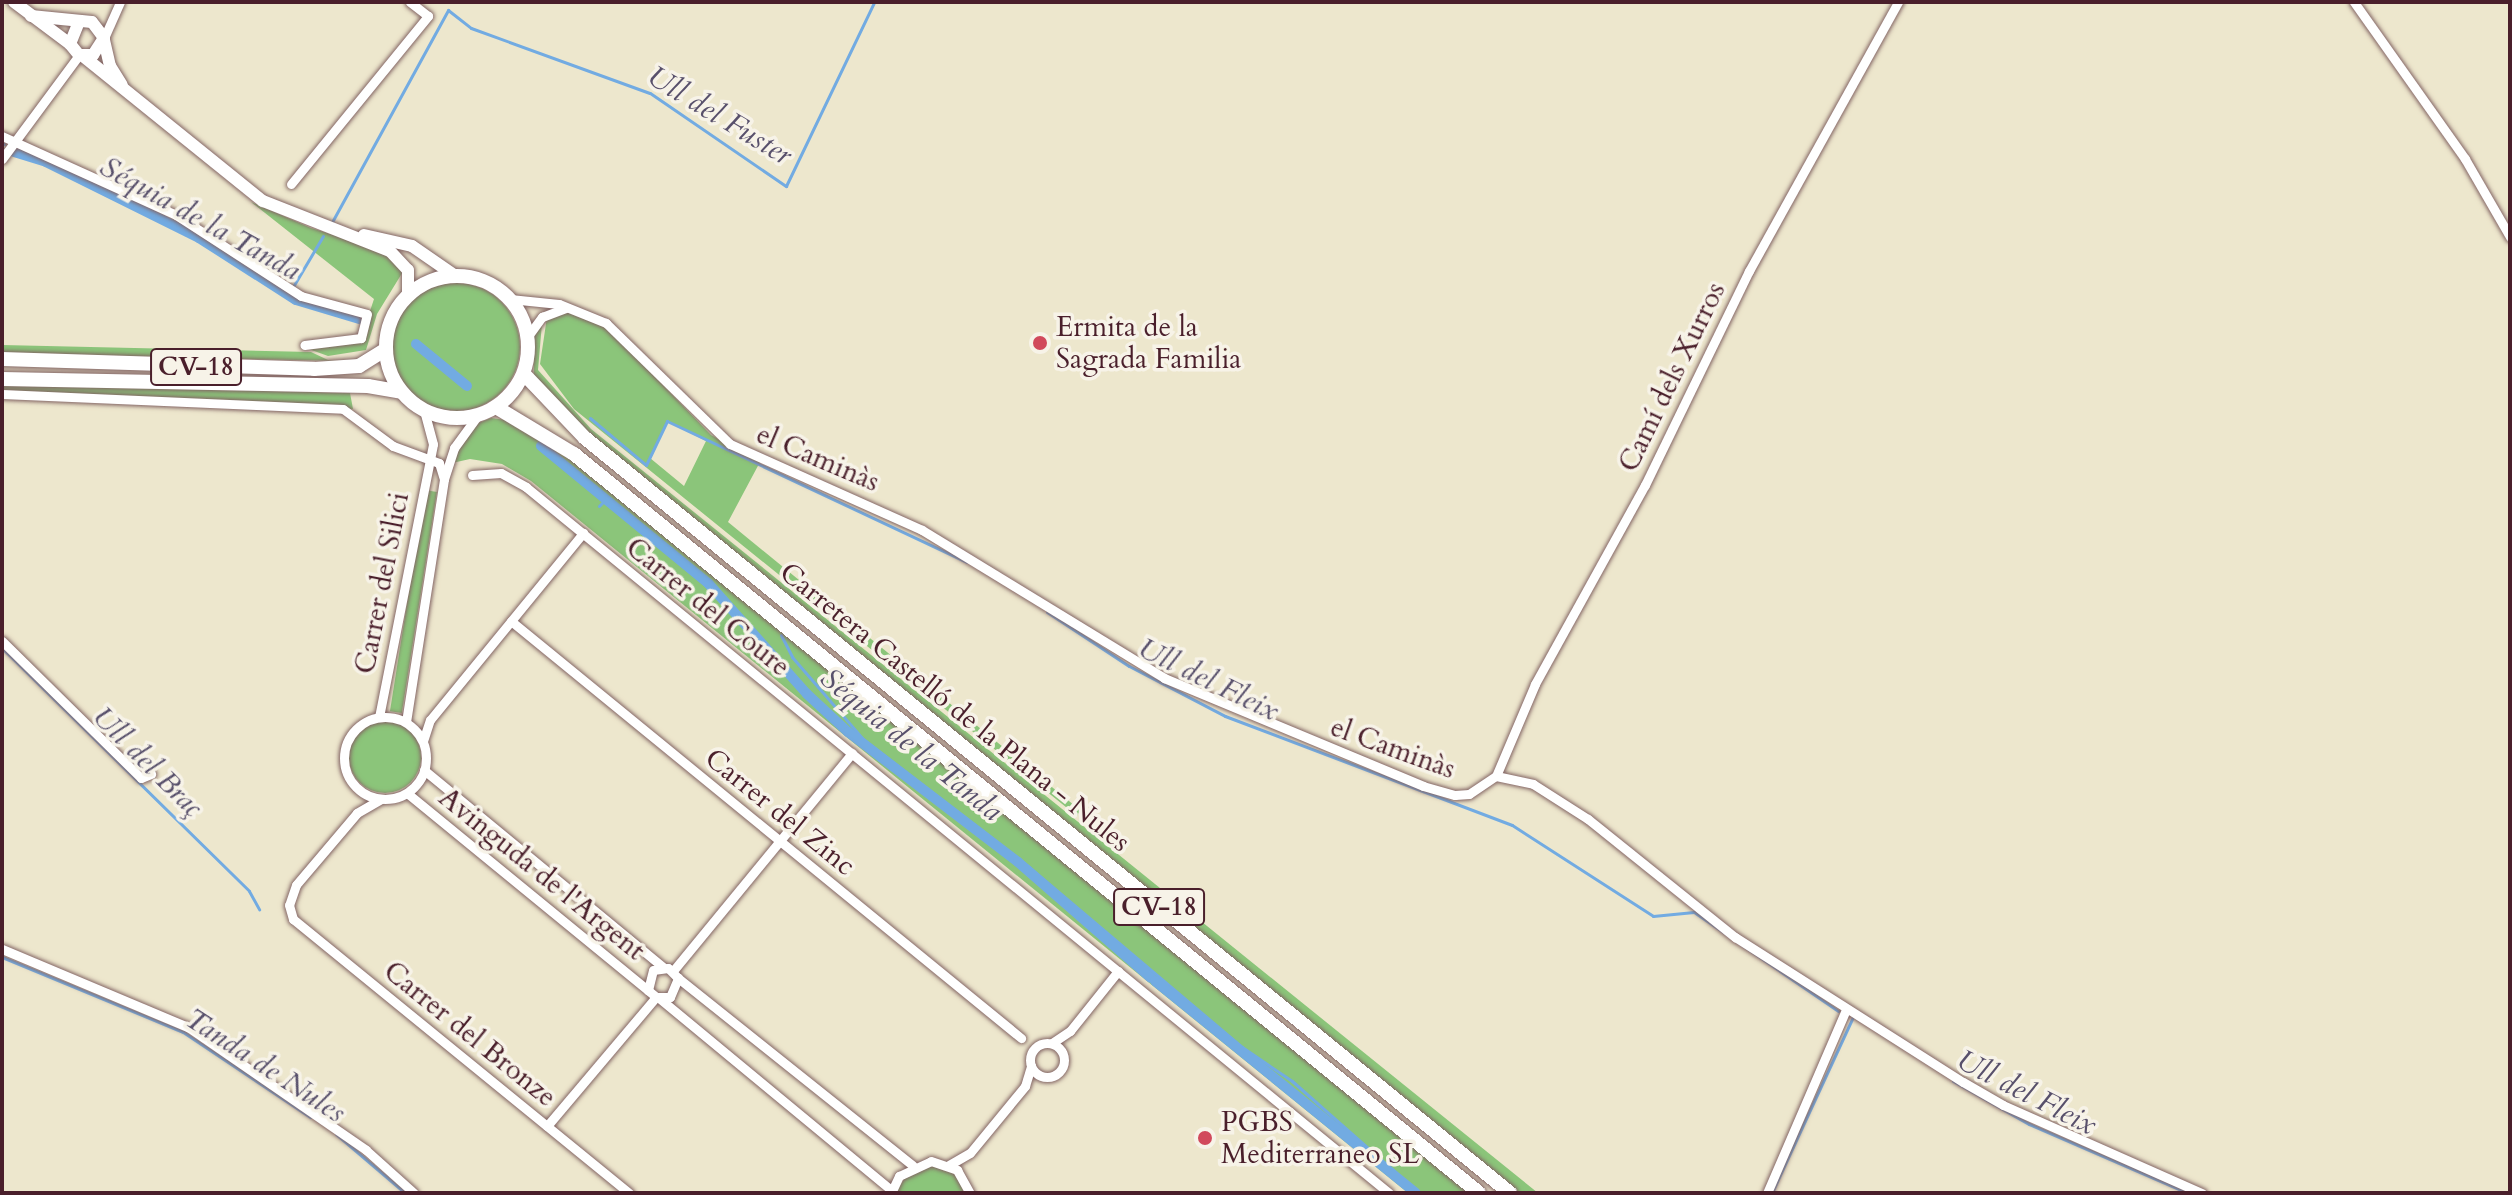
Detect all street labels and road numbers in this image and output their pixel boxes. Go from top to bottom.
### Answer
street label: Camí dels Xurros [1612,277,1732,477]
road number: CV-18 [150,345,242,389]
street label: el Caminàs [752,417,884,499]
street label: Carrer del Silici [348,489,416,677]
street label: Carrer del Coure [619,531,797,683]
street label: Carretera Castelló de la Plana - Nules [773,555,1137,859]
street label: el Caminàs [1326,710,1460,786]
street label: Carrer del Zinc [698,741,862,883]
street label: Avinguda de l'Argent [432,781,652,967]
road number: CV-18 [1113,885,1205,929]
street label: Carrer del Bronze [377,954,563,1114]

